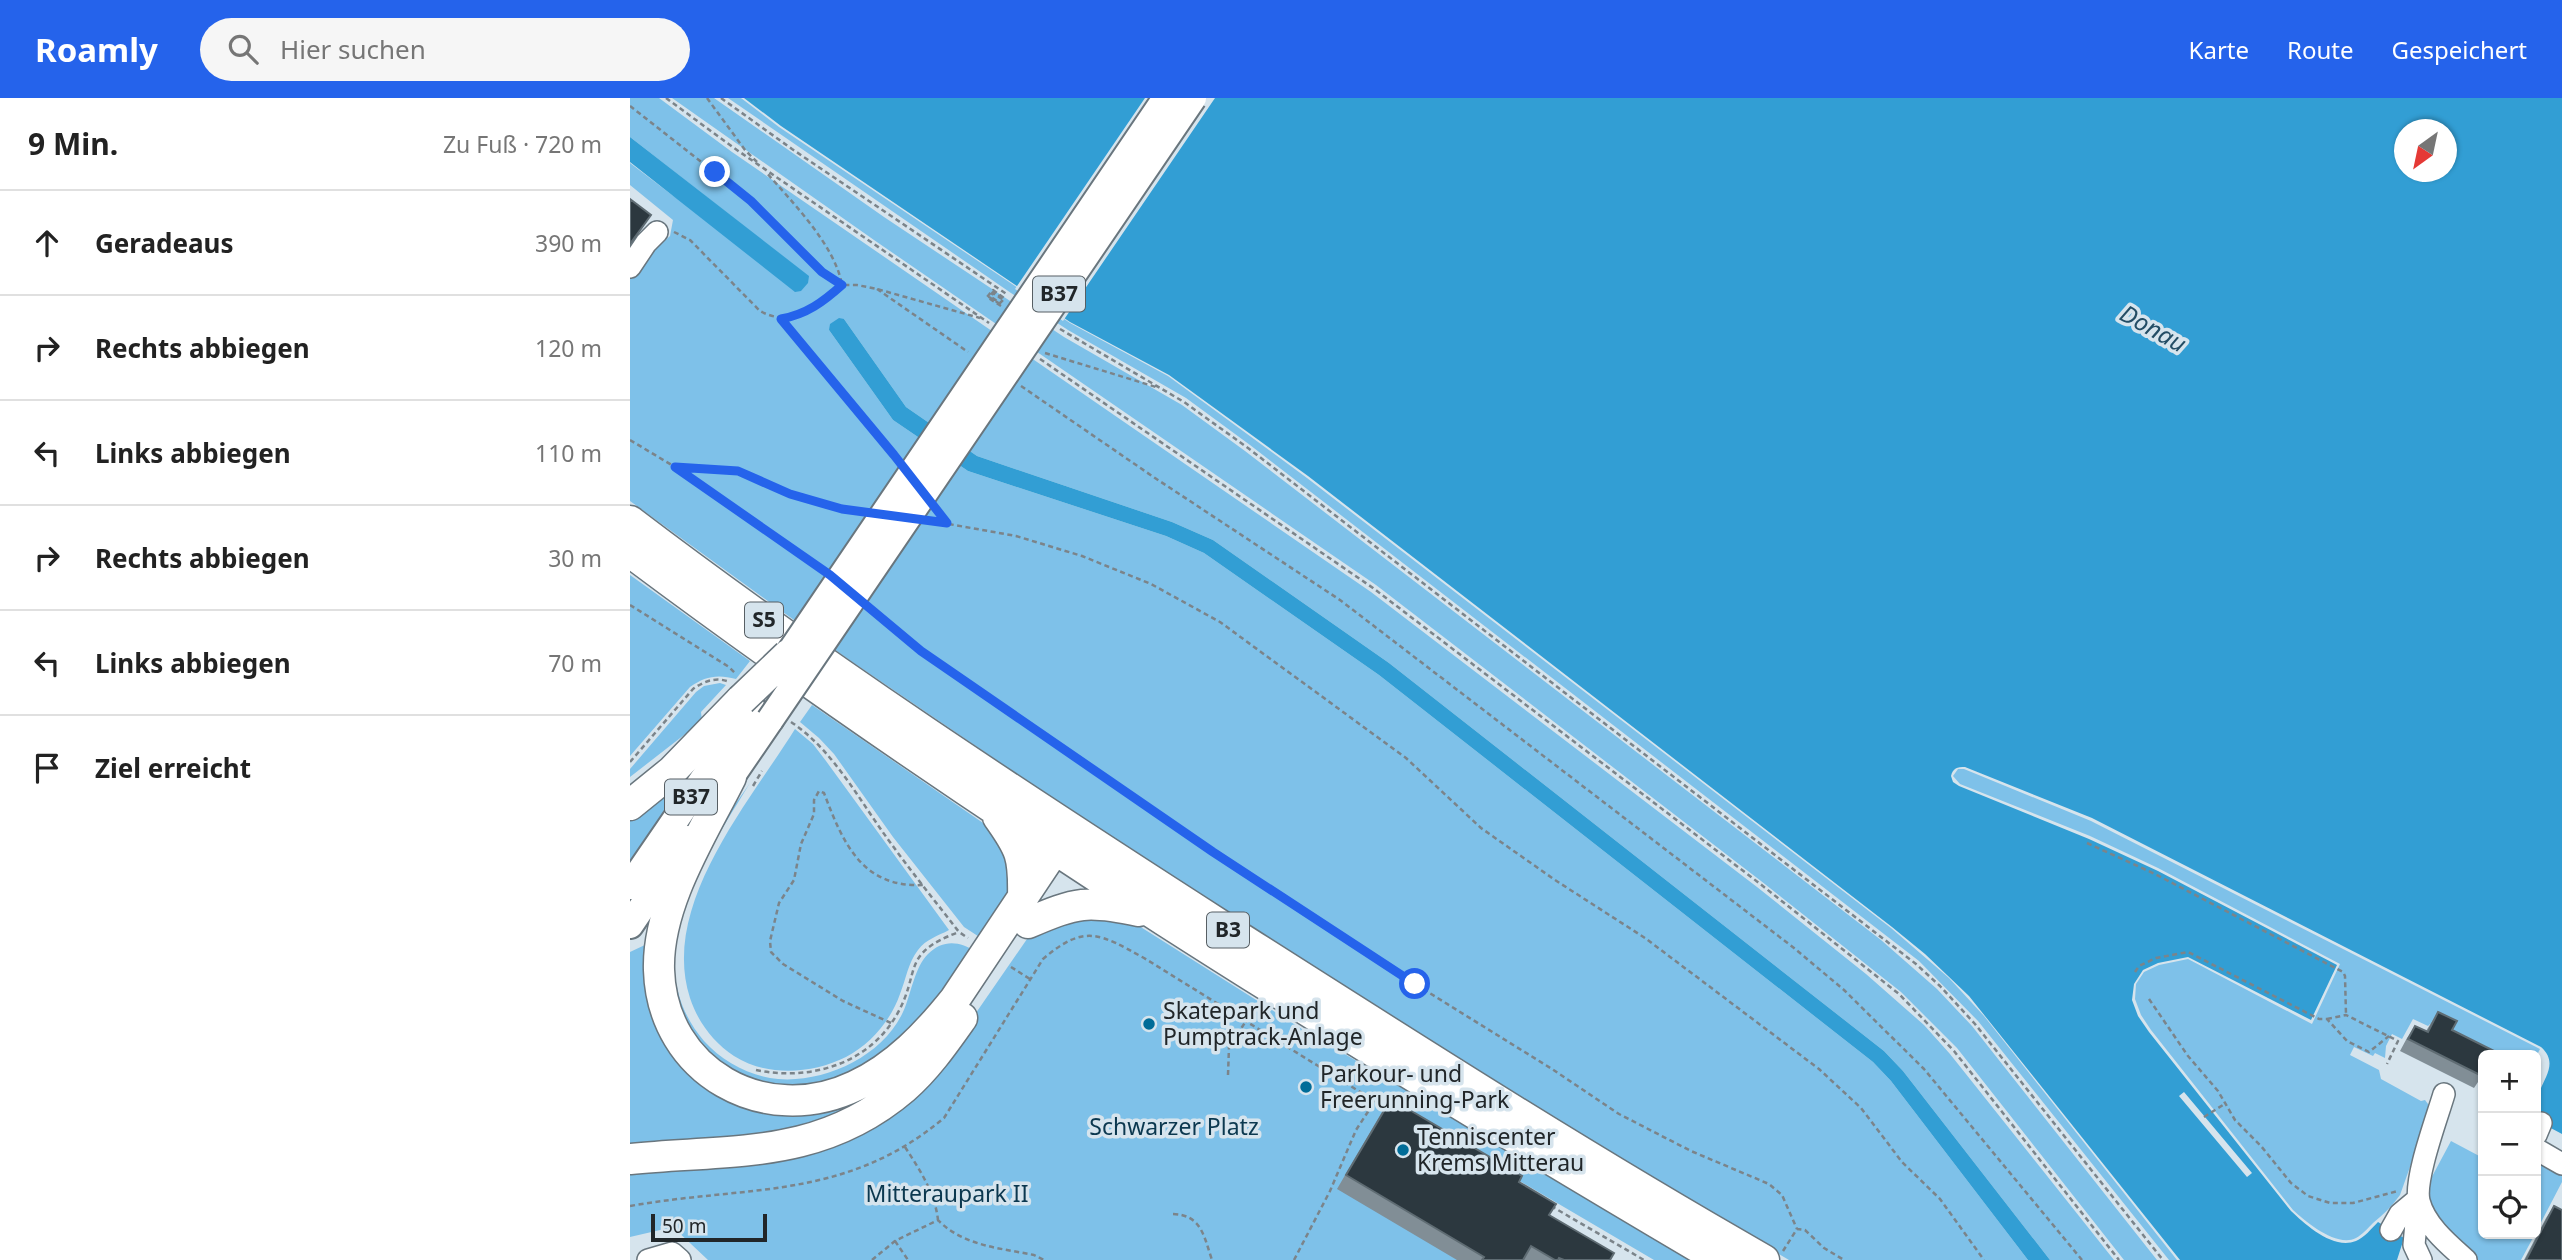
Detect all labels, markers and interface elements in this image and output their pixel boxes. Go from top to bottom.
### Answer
search box [200,18,690,81]
text: Roamly [35,27,158,72]
icon: search [224,30,262,68]
text: Hier suchen [280,31,426,67]
text: Karte [2189,33,2249,66]
text: Route [2287,33,2354,66]
text: Gespeichert [2392,33,2527,66]
north arrow [2394,119,2457,182]
text: 9 Min. [28,123,118,164]
text: Zu Fuß · 720 m [443,128,602,160]
route end [699,156,730,187]
icon: ahead [28,224,66,262]
text: Geradeaus [95,225,234,261]
text: 390 m [535,227,602,259]
road number: B37 [1033,276,1085,312]
water label: Donau [2115,296,2193,359]
icon: right [28,329,66,367]
text: Rechts abbiegen [95,330,310,366]
text: 120 m [535,332,602,364]
icon: left [28,434,66,472]
text: Links abbiegen [95,435,291,471]
text: 110 m [535,437,602,469]
icon: right [28,539,66,577]
text: Rechts abbiegen [95,540,310,576]
text: 30 m [548,542,602,574]
road number: S5 [745,602,783,638]
icon: left [28,644,66,682]
text: Links abbiegen [95,645,291,681]
text: 70 m [548,647,602,679]
icon: arrive [28,749,66,787]
text: Ziel erreicht [95,750,251,786]
road number: B37 [665,780,717,814]
road number: B3 [1207,912,1249,948]
route start [1399,968,1430,999]
place label: Skatepark und Pumptrack-Anlage [1163,994,1363,1052]
marker: Skatepark und Pumptrack-Anlage [1141,1016,1157,1032]
map controls [2478,1050,2541,1239]
button: + [2478,1050,2541,1113]
place label: Parkour- und Freerunning-Park [1320,1057,1510,1115]
marker: Parkour- und Freerunning-Park [1298,1079,1314,1095]
park label: Schwarzer Platz [1089,1110,1259,1142]
button: − [2478,1113,2541,1176]
place label: Tenniscenter Krems Mitterau [1417,1120,1584,1178]
marker: Tenniscenter Krems Mitterau [1395,1142,1411,1158]
button: locate [2478,1176,2541,1239]
park label: Mitteraupark II [866,1177,1028,1209]
scale bar [651,1211,766,1243]
text: 50 m [662,1213,706,1239]

